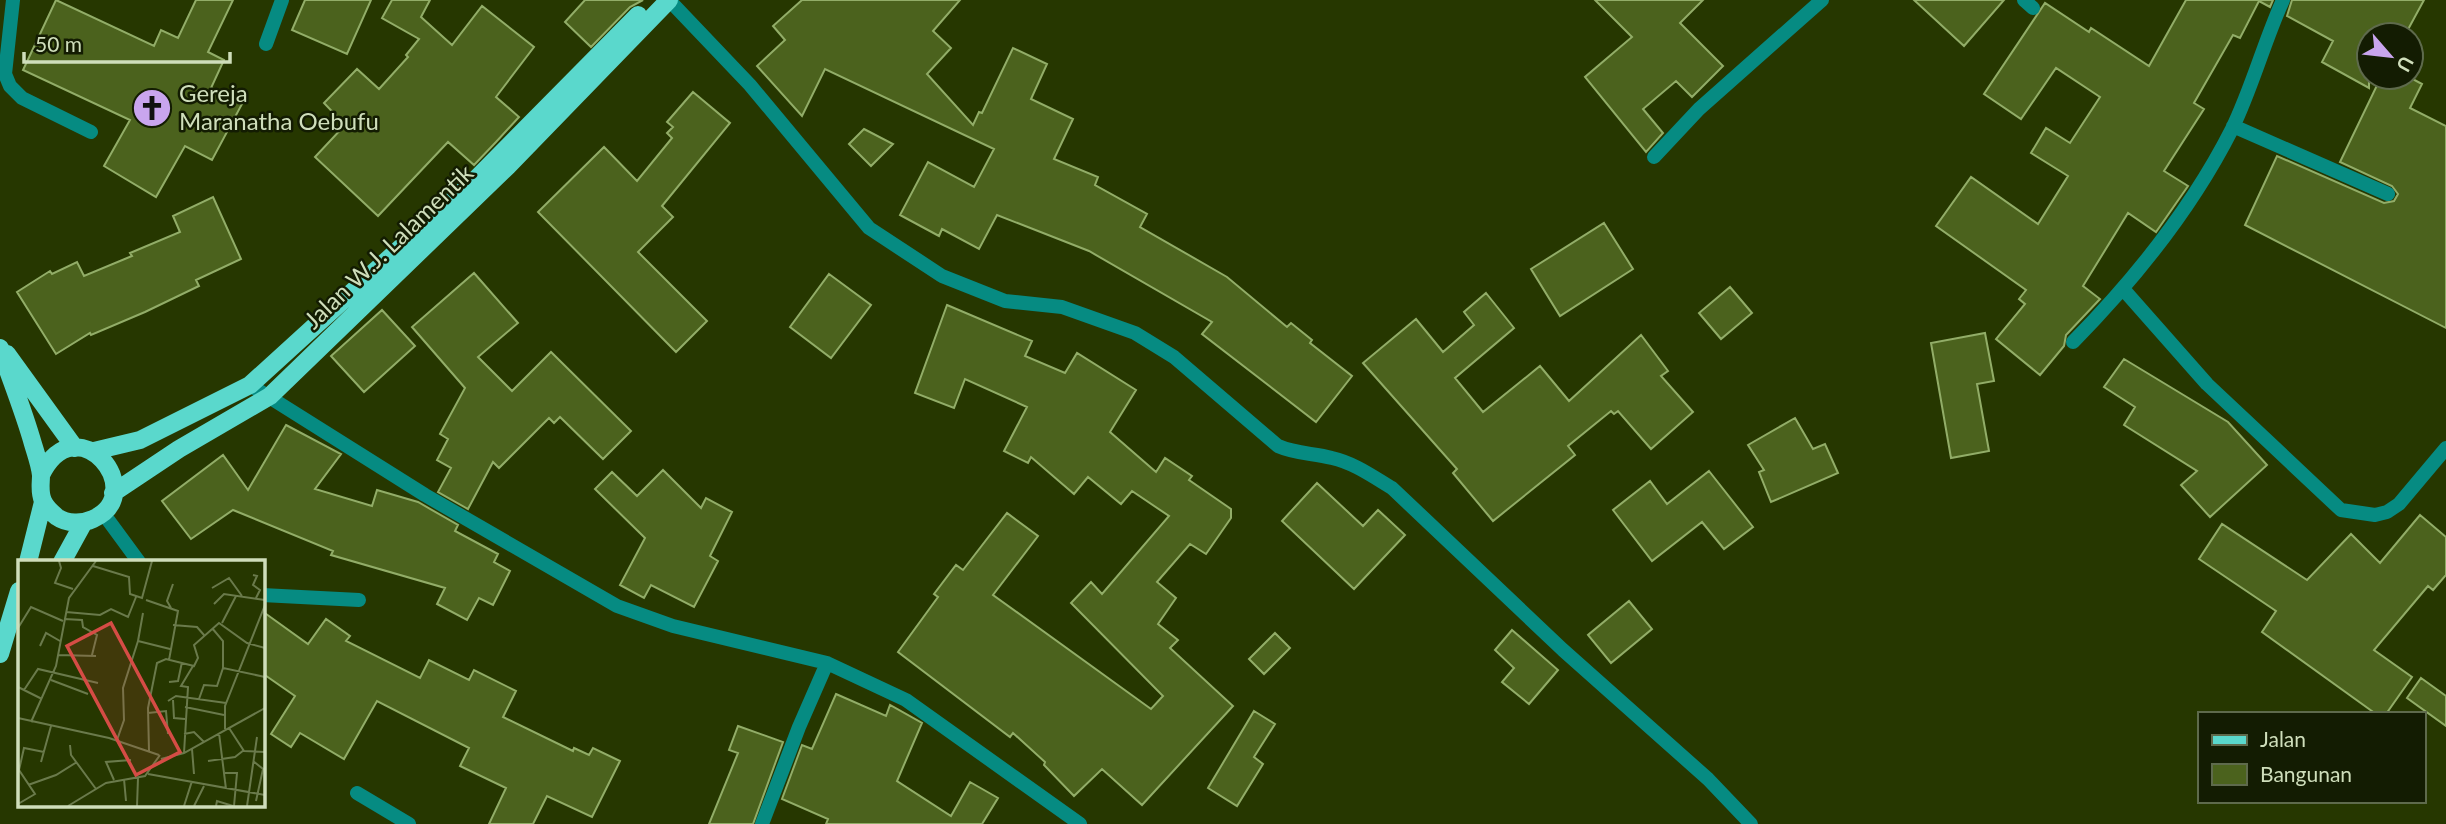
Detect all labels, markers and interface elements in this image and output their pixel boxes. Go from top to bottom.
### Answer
scale bar [24,21,231,65]
north arrow [2355,21,2425,91]
text: 50 m [35,31,82,56]
text: U [2392,53,2419,76]
place label: Gereja Maranatha Oebufu [179,78,379,135]
church icon: Gereja Maranatha Oebufu [131,87,173,129]
street label: Jalan W.J. Lalamentik [297,157,479,334]
inset map [18,560,264,806]
legend [2198,712,2425,803]
text: Jalan [2260,726,2306,751]
text: Bangunan [2260,761,2352,786]

